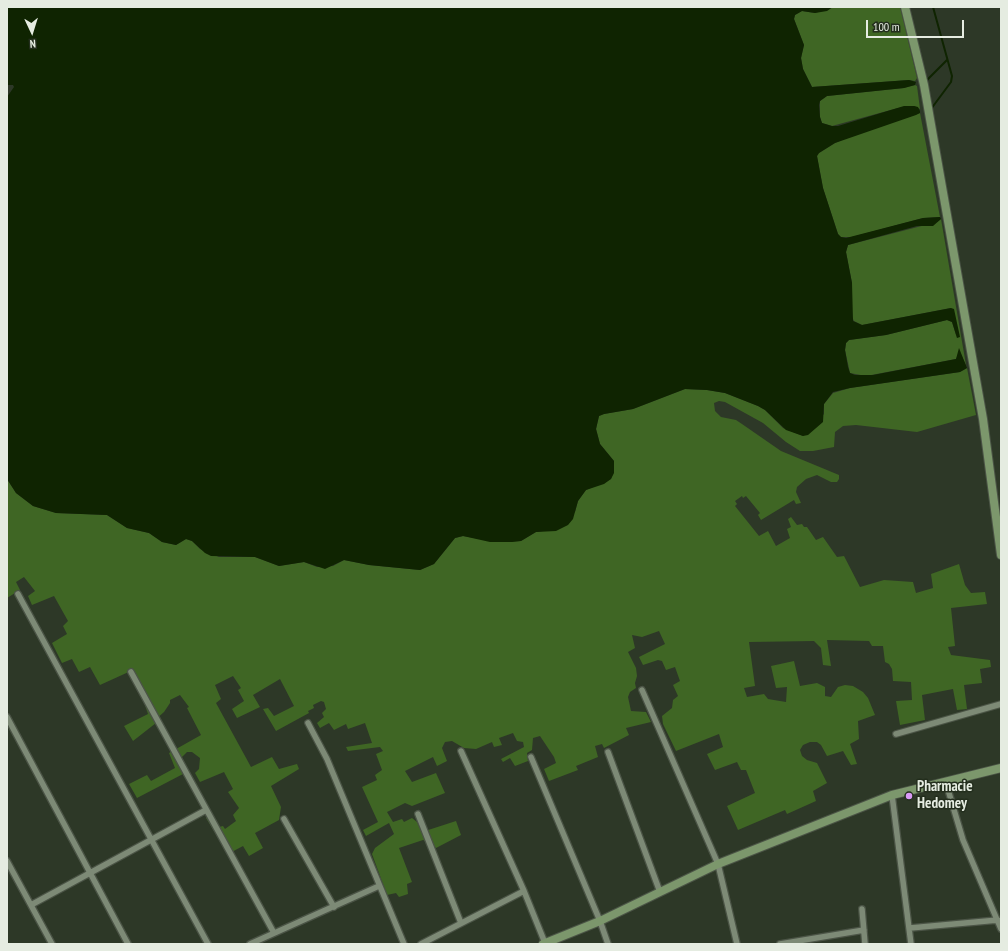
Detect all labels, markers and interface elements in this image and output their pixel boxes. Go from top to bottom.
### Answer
north arrow [12,12,52,52]
scale bar [868,12,966,38]
text: 100 m [873,19,900,34]
text: N [29,37,36,51]
place label: Pharmacie Hedomey [917,778,973,813]
marker: Pharmacie Hedomey [904,791,914,801]

